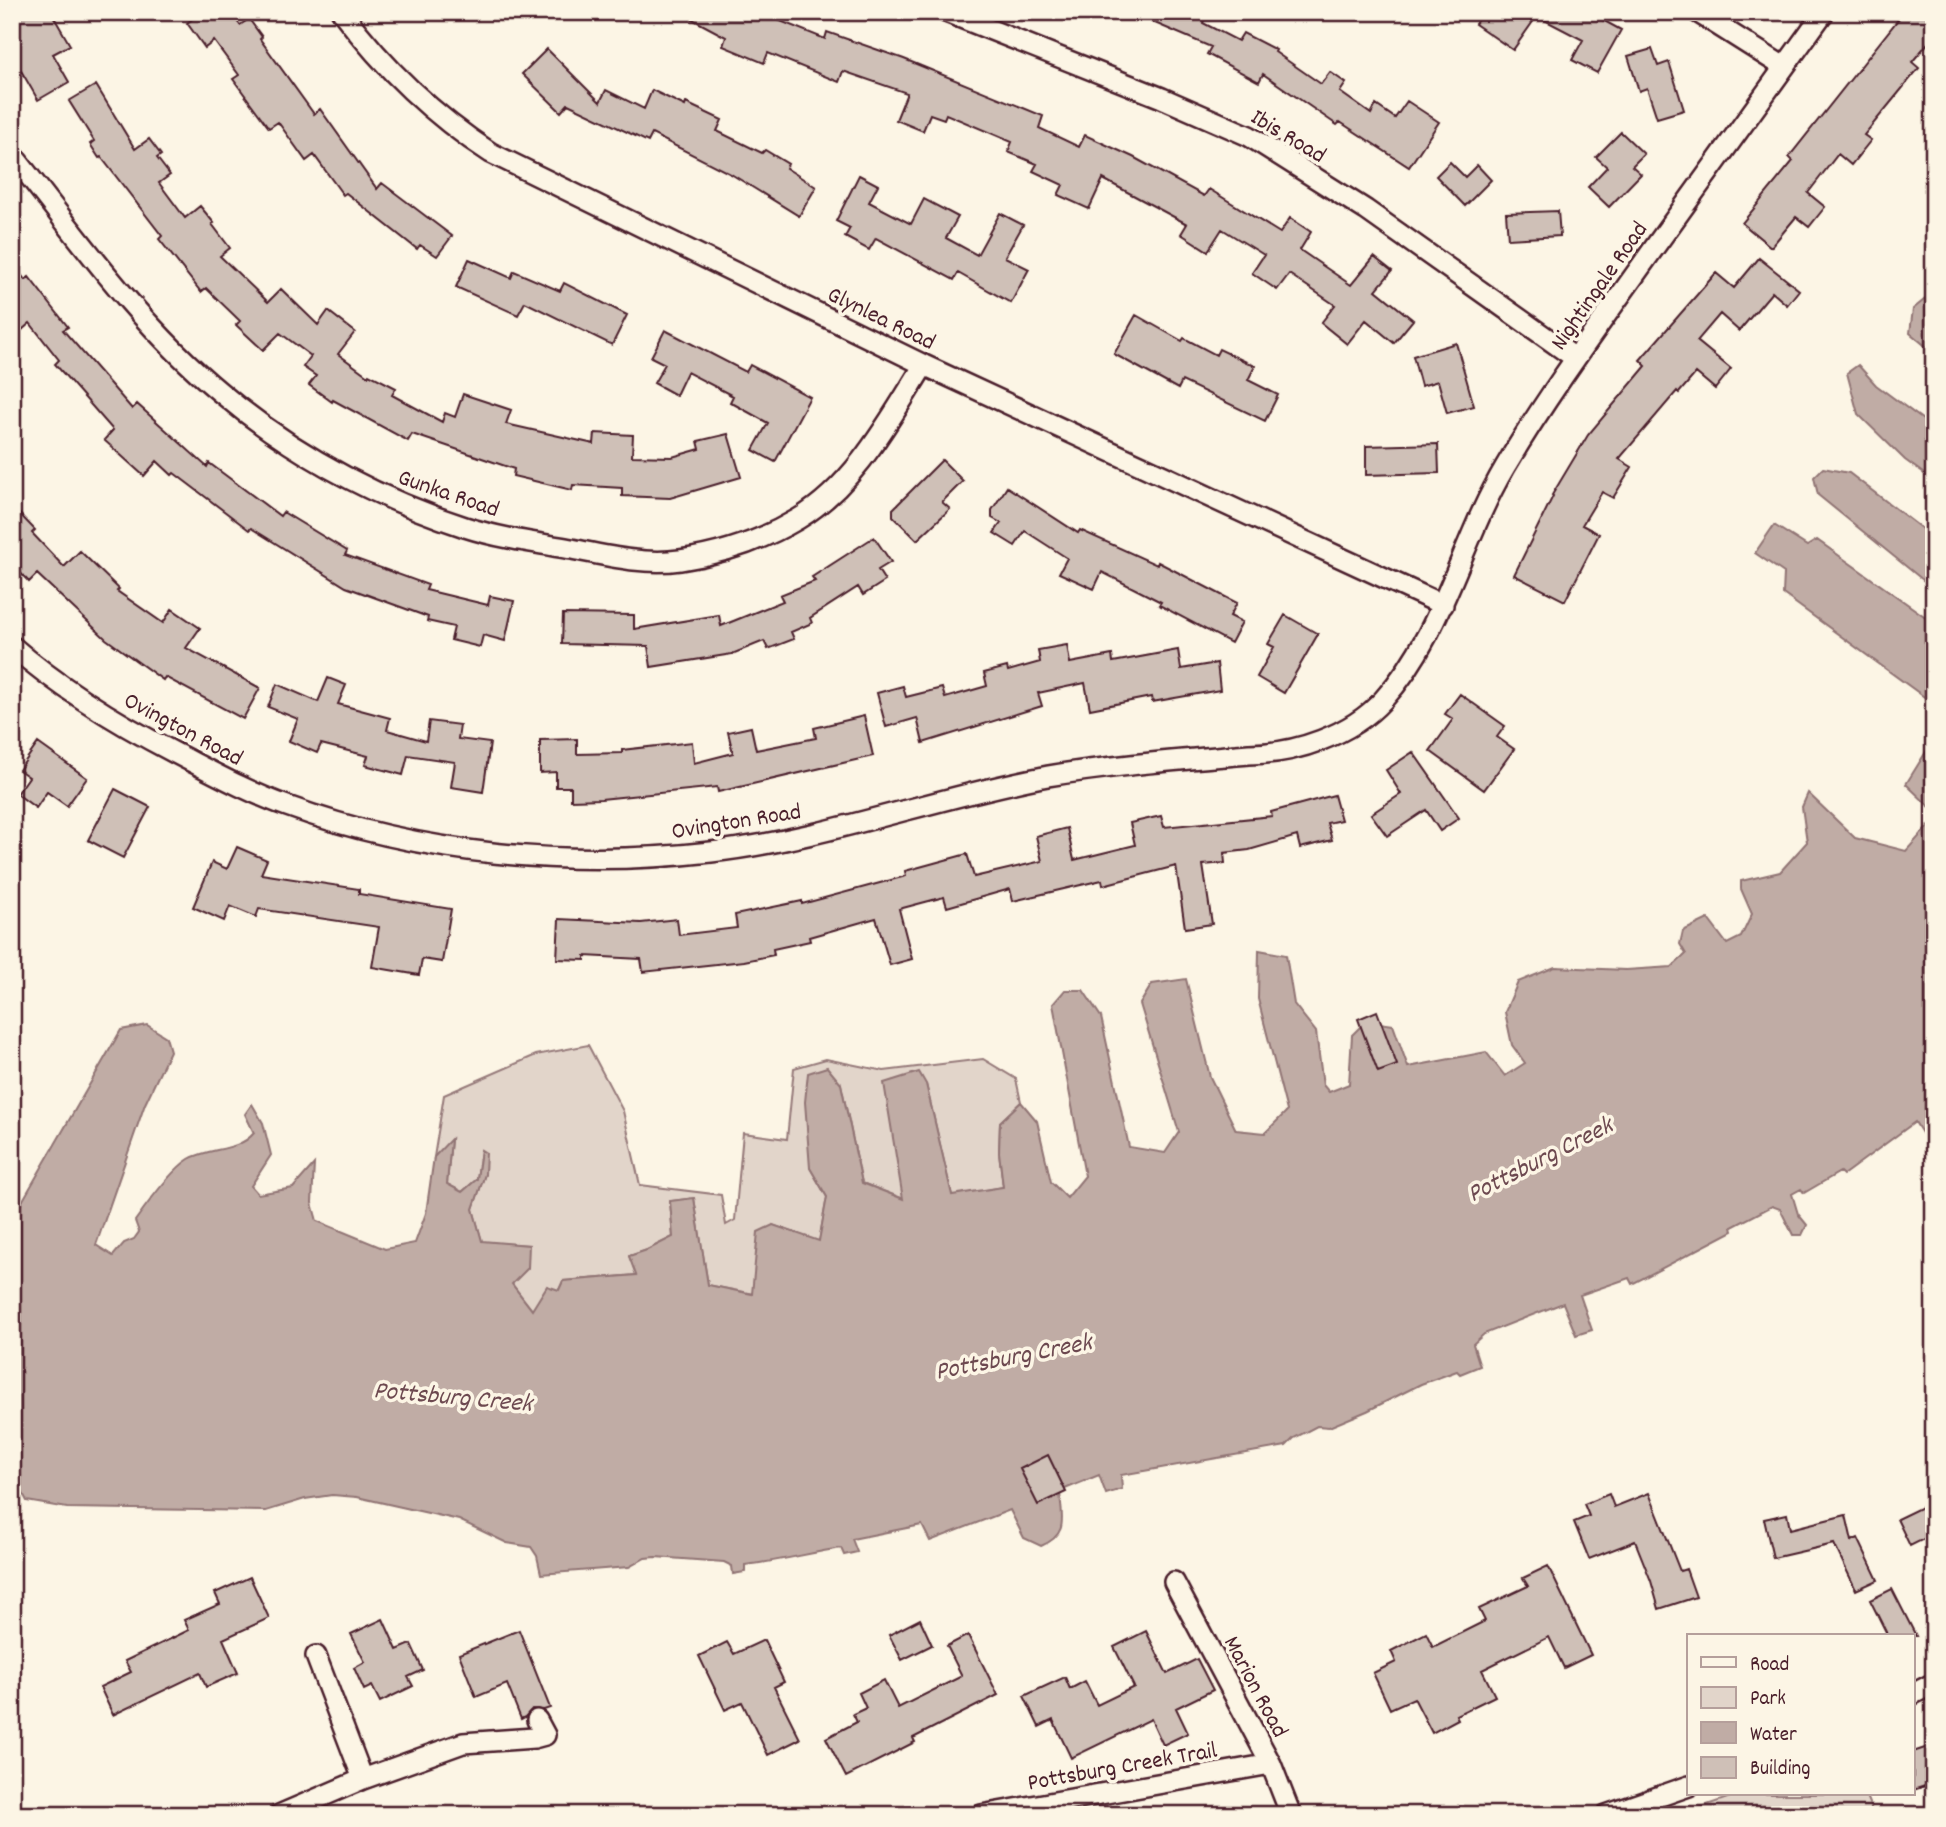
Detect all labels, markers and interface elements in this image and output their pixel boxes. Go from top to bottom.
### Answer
street label: Ibis Road [1243,102,1332,173]
street label: Nightingale Road [1543,215,1658,358]
street label: Glynlea Road [821,279,941,361]
street label: Gunka Road [393,462,503,528]
street label: Ovington Road [117,685,248,776]
street label: Ovington Road [669,796,804,850]
water label: Pottsburg Creek [1461,1107,1622,1214]
water label: Pottsburg Creek [932,1325,1098,1392]
water label: Pottsburg Creek [372,1373,536,1424]
street label: Marion Road [1213,1631,1295,1744]
legend [1687,1634,1914,1796]
text: Road [1750,1651,1789,1681]
text: Park [1750,1685,1786,1715]
text: Water [1750,1721,1797,1751]
street label: Pottsburg Creek Trail [1025,1734,1220,1801]
text: Building [1750,1755,1810,1785]

